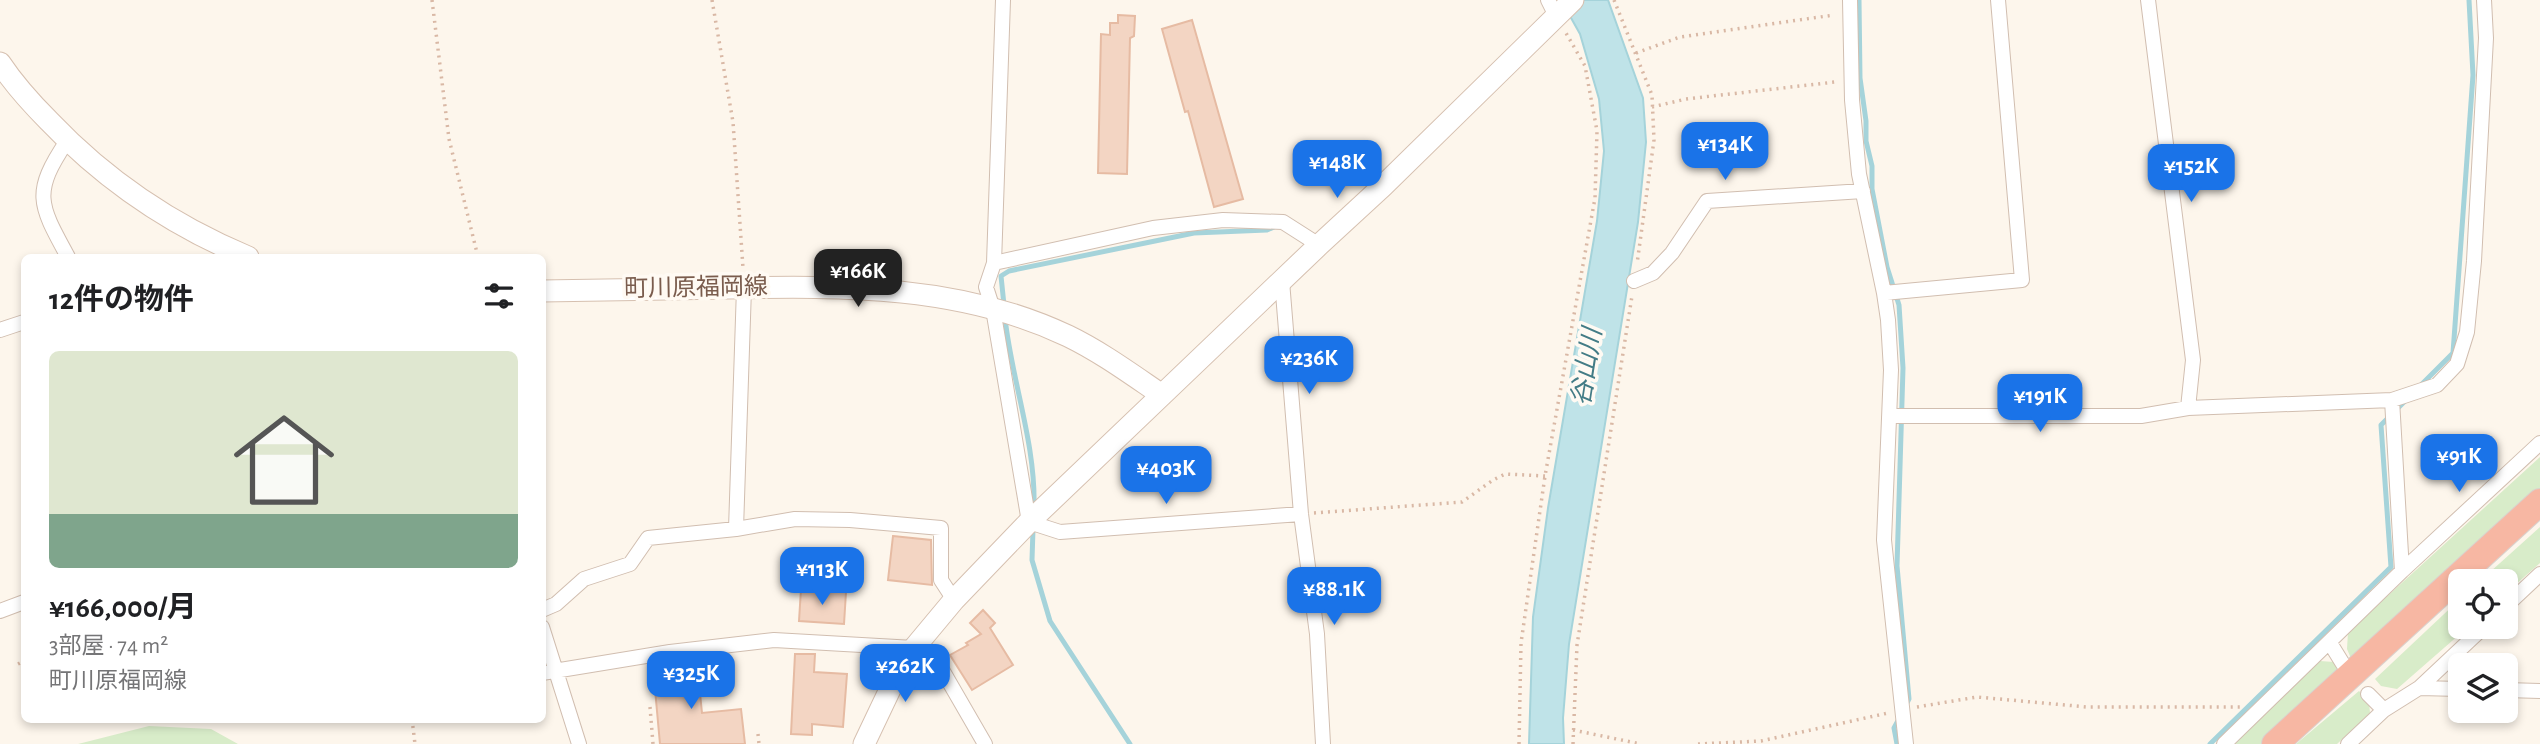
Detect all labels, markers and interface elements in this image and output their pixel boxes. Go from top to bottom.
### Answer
pin: ¥134K [1676,122,1774,182]
text: ¥134K [1697,133,1753,156]
pin: ¥148K [1288,140,1386,200]
pin: ¥152K [2142,144,2240,204]
text: ¥148K [1309,151,1365,174]
text: ¥152K [2164,155,2218,178]
pin: ¥166K [809,250,907,309]
text: ¥166K [830,260,886,283]
street label: 町川原福岡線 [624,273,768,301]
icon: filters [480,277,518,315]
text: 12件の物件 [49,285,194,315]
water label: 谷山川 [1567,323,1606,408]
pin: ¥236K [1260,336,1358,396]
text: ¥236K [1280,347,1338,370]
pin: ¥191K [1991,374,2089,434]
text: ¥191K [2013,385,2067,408]
icon: home [221,397,347,523]
pin: ¥91K [2418,434,2500,494]
text: ¥91K [2437,445,2481,468]
pin: ¥403K [1117,447,1215,506]
text: ¥403K [1137,457,1196,480]
pin: ¥113K [773,548,871,607]
text: ¥113K [796,558,848,581]
pin: ¥88.1K [1277,568,1391,627]
map controls [2448,569,2518,723]
button: locate [2448,569,2518,639]
text: ¥88.1K [1303,578,1365,601]
text: ¥166,000/月 [49,593,197,623]
text: 3部屋 · 74 m² [49,635,168,658]
pin: ¥262K [856,644,954,704]
pin: ¥325K [642,652,740,711]
button: layers [2448,653,2518,723]
text: ¥262K [876,655,934,678]
text: ¥325K [663,662,719,685]
text: 町川原福岡線 [49,670,187,693]

